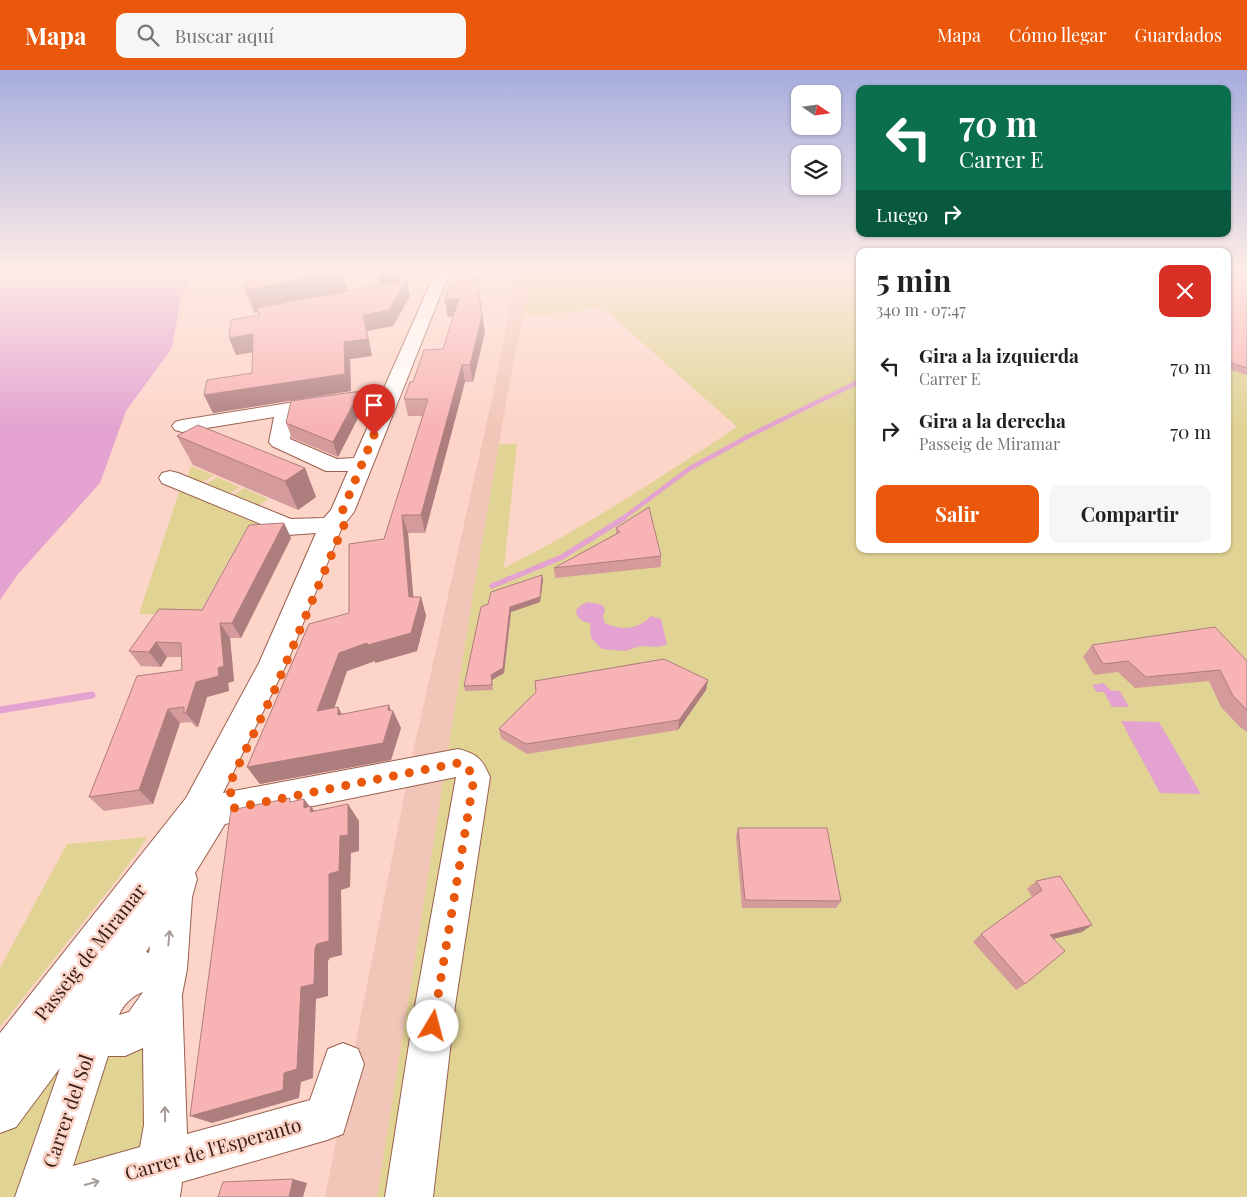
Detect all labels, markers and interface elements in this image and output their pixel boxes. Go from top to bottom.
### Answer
search box [116,13,466,58]
text: Mapa [25,19,86,51]
icon: search [134,21,162,49]
text: Buscar aquí [174,22,274,48]
text: Mapa [937,23,981,47]
text: Cómo llegar [1009,23,1106,47]
text: Guardados [1134,23,1222,47]
north arrow [791,85,841,135]
map controls [791,85,841,195]
text: 70 m [959,99,1037,146]
icon: left [876,105,941,170]
text: Carrer E [959,144,1044,174]
button: layers [791,145,841,195]
icon: right [938,200,966,228]
text: Luego [876,201,928,227]
text: 5 min [876,260,951,300]
button: close [1159,265,1211,317]
text: 340 m · 07:47 [876,299,966,320]
text: Gira a la izquierda [919,342,1079,368]
icon: left [876,352,904,380]
text: 70 m [1170,353,1211,379]
text: Carrer E [919,368,981,389]
pin [353,384,395,435]
icon: arrive [360,391,388,419]
text: Gira a la derecha [919,407,1066,433]
icon: right [876,417,904,445]
text: 70 m [1170,418,1211,444]
text: Passeig de Miramar [919,433,1060,454]
button: Salir [876,485,1039,543]
button: Compartir [1049,485,1211,543]
street label: Passeig de Miramar [27,877,151,1025]
one-way arrow [164,930,174,946]
position arrow [406,999,458,1051]
street label: Carrer del Sol [36,1050,99,1171]
one-way arrow [160,1106,170,1122]
street label: Carrer de l'Esperanto [121,1110,304,1186]
one-way arrow [83,1178,99,1188]

